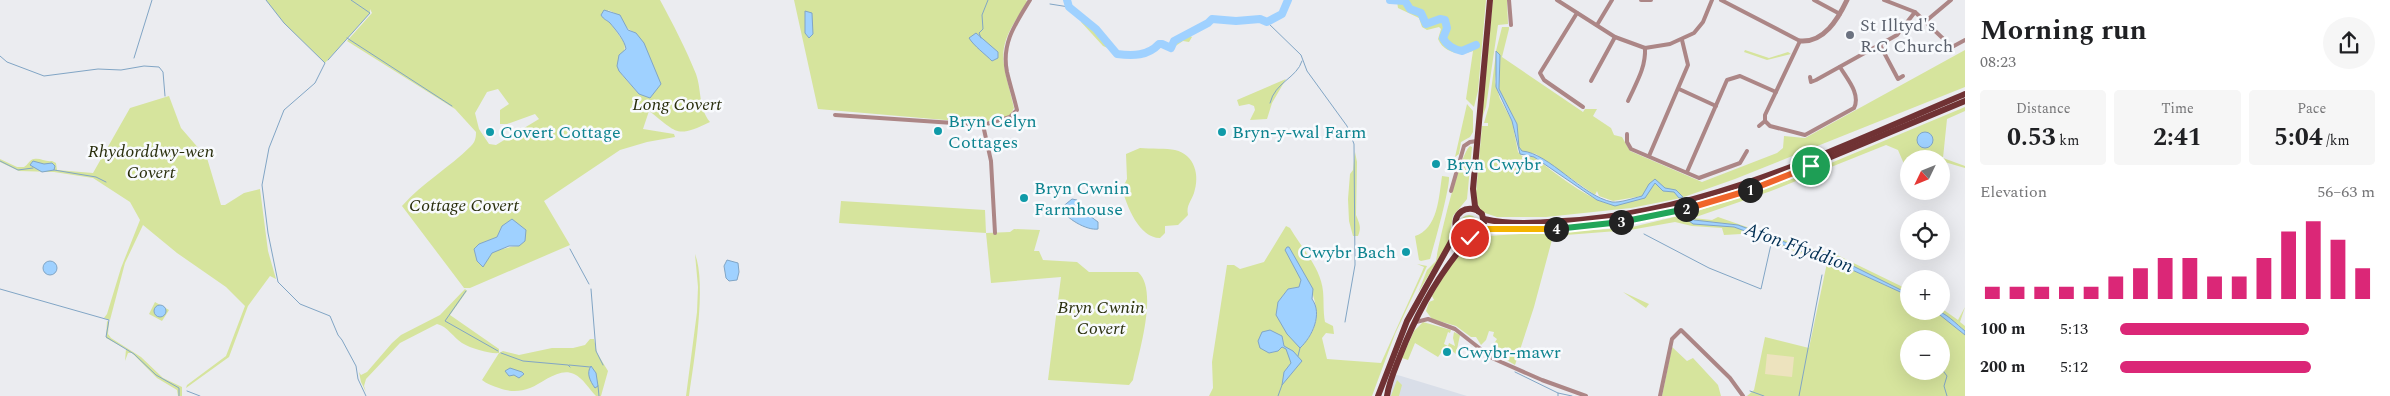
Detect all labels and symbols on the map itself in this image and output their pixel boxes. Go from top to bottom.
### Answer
place label: St Illtyd's R.C Church [1860,12,1953,60]
marker: St Illtyd's R.C Church [1844,29,1856,41]
park label: Long Covert [632,91,722,118]
place label: Bryn Celyn Cottages [948,108,1037,156]
place label: Covert Cottage [500,119,621,146]
place label: Bryn-y-wal Farm [1232,119,1366,146]
marker: Bryn Celyn Cottages [932,125,944,137]
marker: Covert Cottage [484,126,496,138]
marker: Bryn-y-wal Farm [1216,126,1228,138]
park label: Rhydorddwy-wen Covert [88,138,215,186]
pin [1790,145,1832,187]
north arrow [1900,150,1950,200]
place label: Bryn Cwybr [1446,151,1541,178]
marker: Bryn Cwybr [1430,158,1442,170]
place label: Bryn Cwnin Farmhouse [1034,175,1130,223]
pin: 1 [1738,178,1762,202]
park label: Cottage Covert [409,192,519,219]
marker: Bryn Cwnin Farmhouse [1018,192,1030,204]
pin: 2 [1674,196,1698,222]
pin: 3 [1608,210,1634,234]
water label: Afon Ffyddion [1740,215,1857,281]
pin: 4 [1544,216,1568,242]
pin [1449,217,1491,259]
place label: Cwybr Bach [1299,239,1396,266]
marker: Cwybr Bach [1400,246,1412,258]
park label: Bryn Cwnin Covert [1057,294,1145,342]
place label: Cwybr-mawr [1457,339,1561,366]
marker: Cwybr-mawr [1441,346,1453,358]

